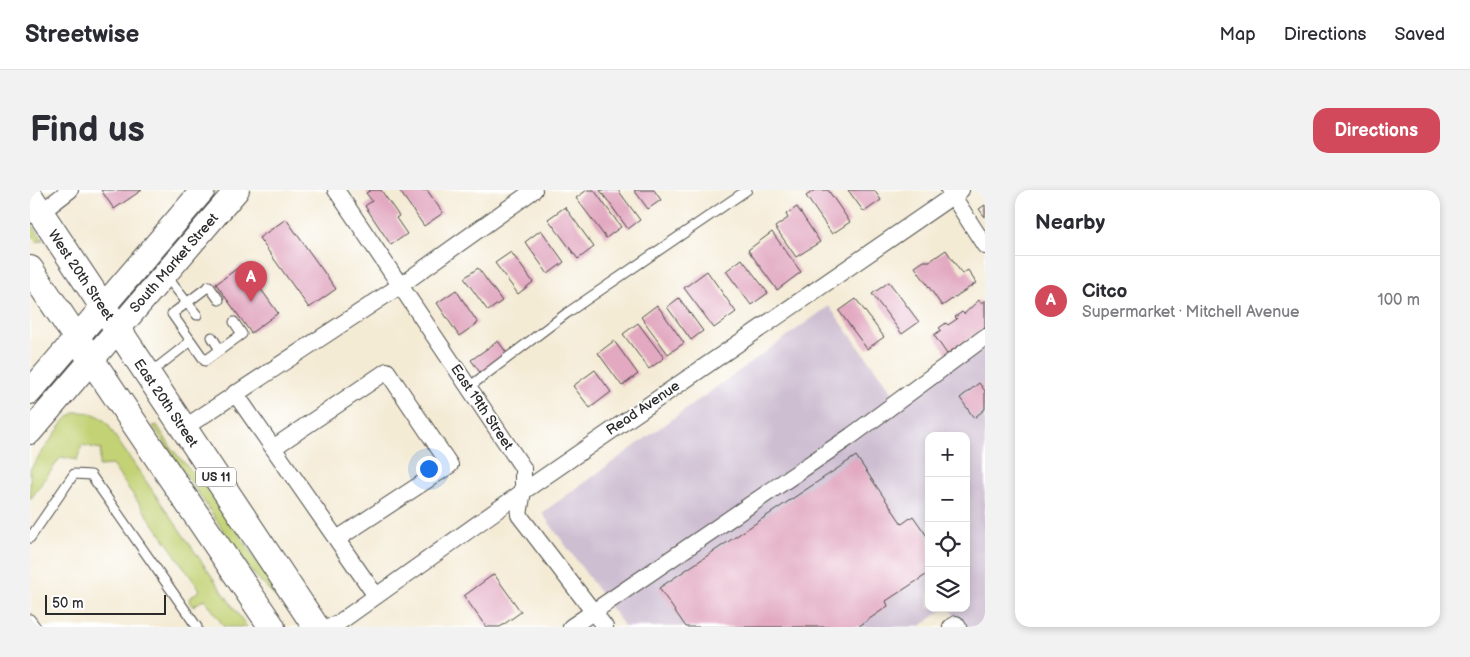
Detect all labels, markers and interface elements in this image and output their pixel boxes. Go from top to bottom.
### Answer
text: Streetwise [25,20,139,49]
text: Map [1220,24,1256,45]
text: Directions [1284,24,1366,45]
text: Saved [1394,24,1445,45]
button: Directions [1313,108,1440,153]
text: Find us [30,109,145,152]
street label: South Market Street [126,209,222,316]
text: Nearby [1035,210,1105,235]
street label: West 20th Street [44,226,118,324]
pin: A [235,261,267,302]
text: Citco [1082,280,1127,303]
text: A [1046,291,1056,310]
text: 100 m [1377,291,1420,310]
text: Supermarket · Mitchell Avenue [1082,303,1300,322]
street label: East 20th Street [130,356,202,451]
street label: East 19th Street [447,361,517,454]
street label: Read Avenue [603,377,683,439]
map controls [925,432,970,612]
button: + [925,432,970,477]
your location [416,456,442,482]
road number: US 11 [196,468,236,486]
button: − [925,477,970,522]
button: locate [925,522,970,567]
button: layers [925,567,970,612]
scale bar [45,592,166,615]
text: 50 m [52,595,84,612]

